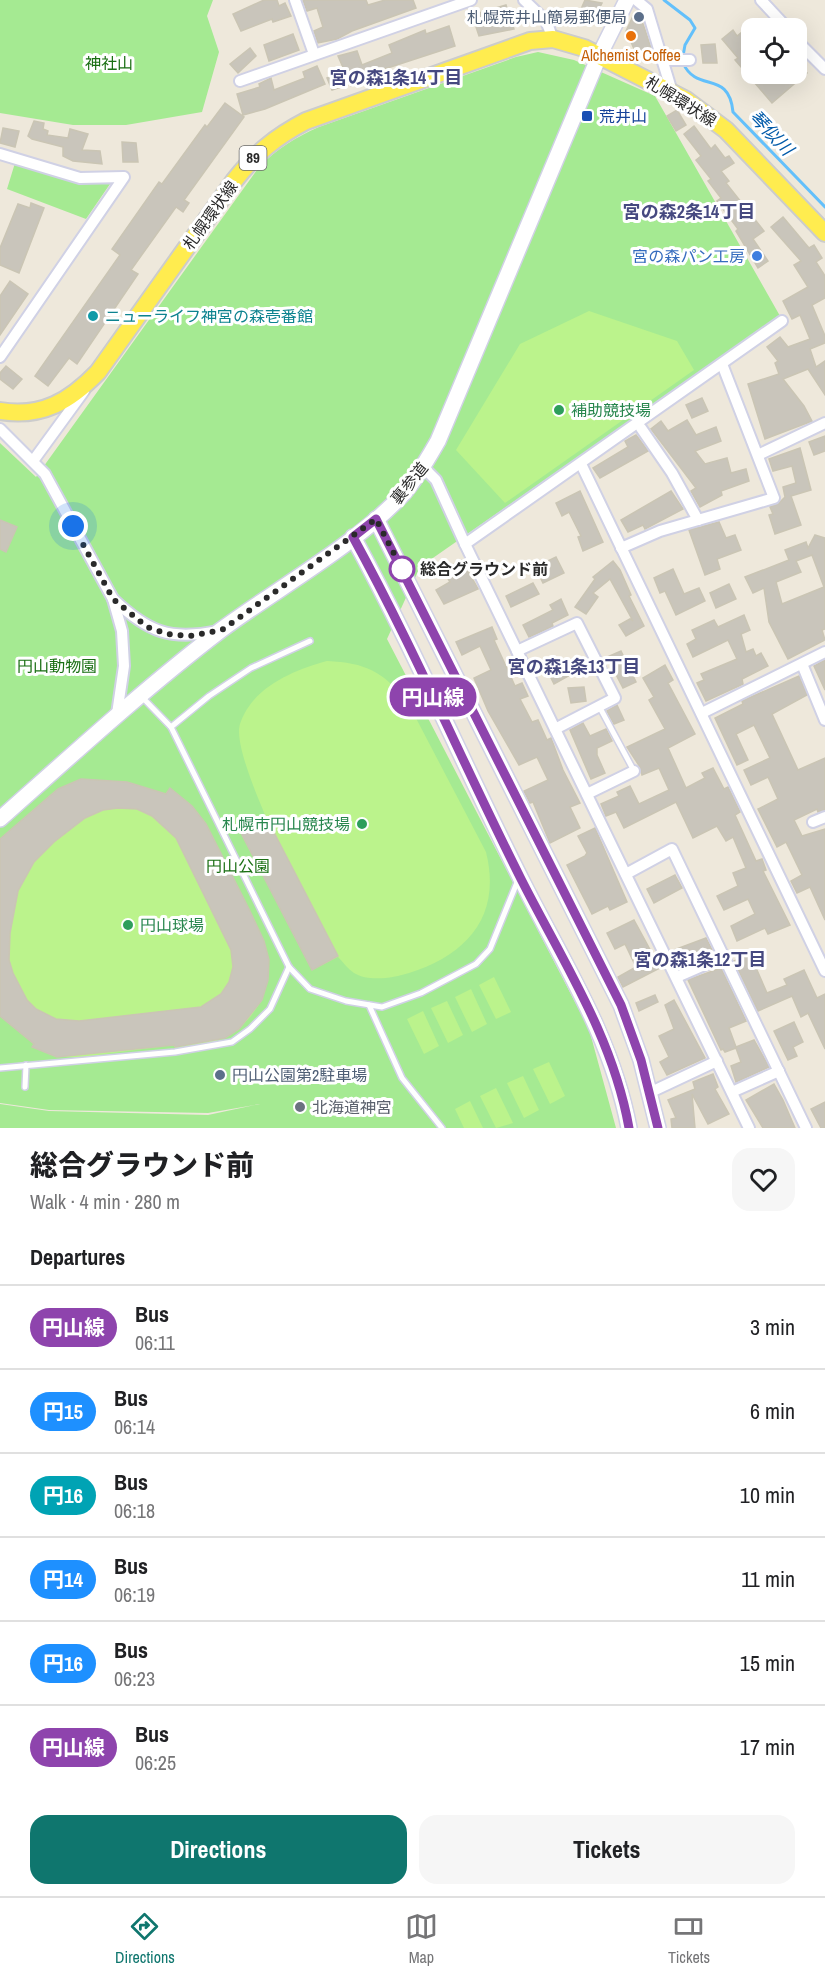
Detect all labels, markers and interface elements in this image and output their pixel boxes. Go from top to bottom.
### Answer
place label: 札幌荒井山簡易郵便局 [467,6,627,28]
marker: 札幌荒井山簡易郵便局 [632,10,646,24]
map controls [741,18,807,84]
button: locate [741,18,807,84]
marker: Alchemist Coffee [624,29,638,43]
place label: Alchemist Coffee [580,44,681,66]
park label: 神社山 [85,52,133,74]
district label: 宮の森1条14丁目 [330,65,462,90]
street label: 札幌環状線 [641,70,721,132]
place label: 荒井山 [599,105,647,127]
water label: 琴似川 [744,105,800,162]
marker: 荒井山 [580,109,594,123]
road number: 89 [240,146,266,170]
street label: 札幌環状線 [178,176,242,254]
district label: 宮の森2条14丁目 [623,199,755,224]
place label: 宮の森パン工房 [632,245,745,267]
marker: 宮の森パン工房 [750,249,764,263]
place label: ニューライフ神宮の森壱番館 [105,305,313,327]
marker: ニューライフ神宮の森壱番館 [86,309,100,323]
place label: 補助競技場 [571,399,651,421]
marker: 補助競技場 [552,403,566,417]
street label: 裏参道 [385,457,433,509]
your location [58,511,88,541]
marker: 総合グラウンド前 [389,556,415,582]
place label: 総合グラウンド前 [420,558,548,580]
district label: 宮の森1条13丁目 [508,654,640,679]
park label: 円山動物園 [17,655,97,677]
line badge: 円山線 [398,678,468,716]
text: 円山線 [402,683,465,712]
place label: 札幌市円山競技場 [222,813,350,835]
marker: 札幌市円山競技場 [355,817,369,831]
park label: 円山公園 [206,855,270,877]
place label: 円山球場 [140,914,204,936]
marker: 円山球場 [121,918,135,932]
district label: 宮の森1条12丁目 [634,947,766,972]
place label: 円山公園第2駐車場 [232,1064,367,1086]
marker: 円山公園第2駐車場 [213,1068,227,1082]
place label: 北海道神宮 [312,1096,392,1118]
marker: 北海道神宮 [293,1100,307,1114]
text: 総合グラウンド前 [30,1146,254,1184]
button: heart [732,1148,795,1211]
text: Walk · 4 min · 280 m [30,1188,180,1215]
text: Departures [30,1242,125,1272]
text: Bus [135,1299,169,1329]
text: 3 min [750,1312,795,1342]
text: 円山線 [42,1313,105,1342]
text: 06:11 [135,1329,175,1356]
text: Bus [114,1383,148,1413]
text: 6 min [750,1396,795,1426]
text: 円15 [43,1397,83,1426]
text: 06:14 [114,1413,155,1440]
text: Bus [114,1467,148,1497]
text: 10 min [740,1480,795,1510]
text: 円16 [43,1481,83,1510]
text: 06:18 [114,1497,155,1524]
text: Bus [114,1551,148,1581]
text: 11 min [741,1564,795,1594]
text: 円14 [43,1565,83,1594]
text: 06:19 [114,1581,155,1608]
text: Bus [114,1635,148,1665]
text: 15 min [740,1648,795,1678]
text: 円16 [43,1649,83,1678]
text: 06:23 [114,1665,155,1692]
text: Bus [135,1719,169,1749]
text: 17 min [740,1732,795,1762]
text: 円山線 [42,1733,105,1762]
text: 06:25 [135,1749,176,1776]
button: Directions [30,1815,407,1884]
button: Tickets [419,1815,795,1884]
tab: Directions [115,1910,175,1968]
tab: Map [405,1910,438,1968]
tab: Tickets [668,1910,710,1968]

